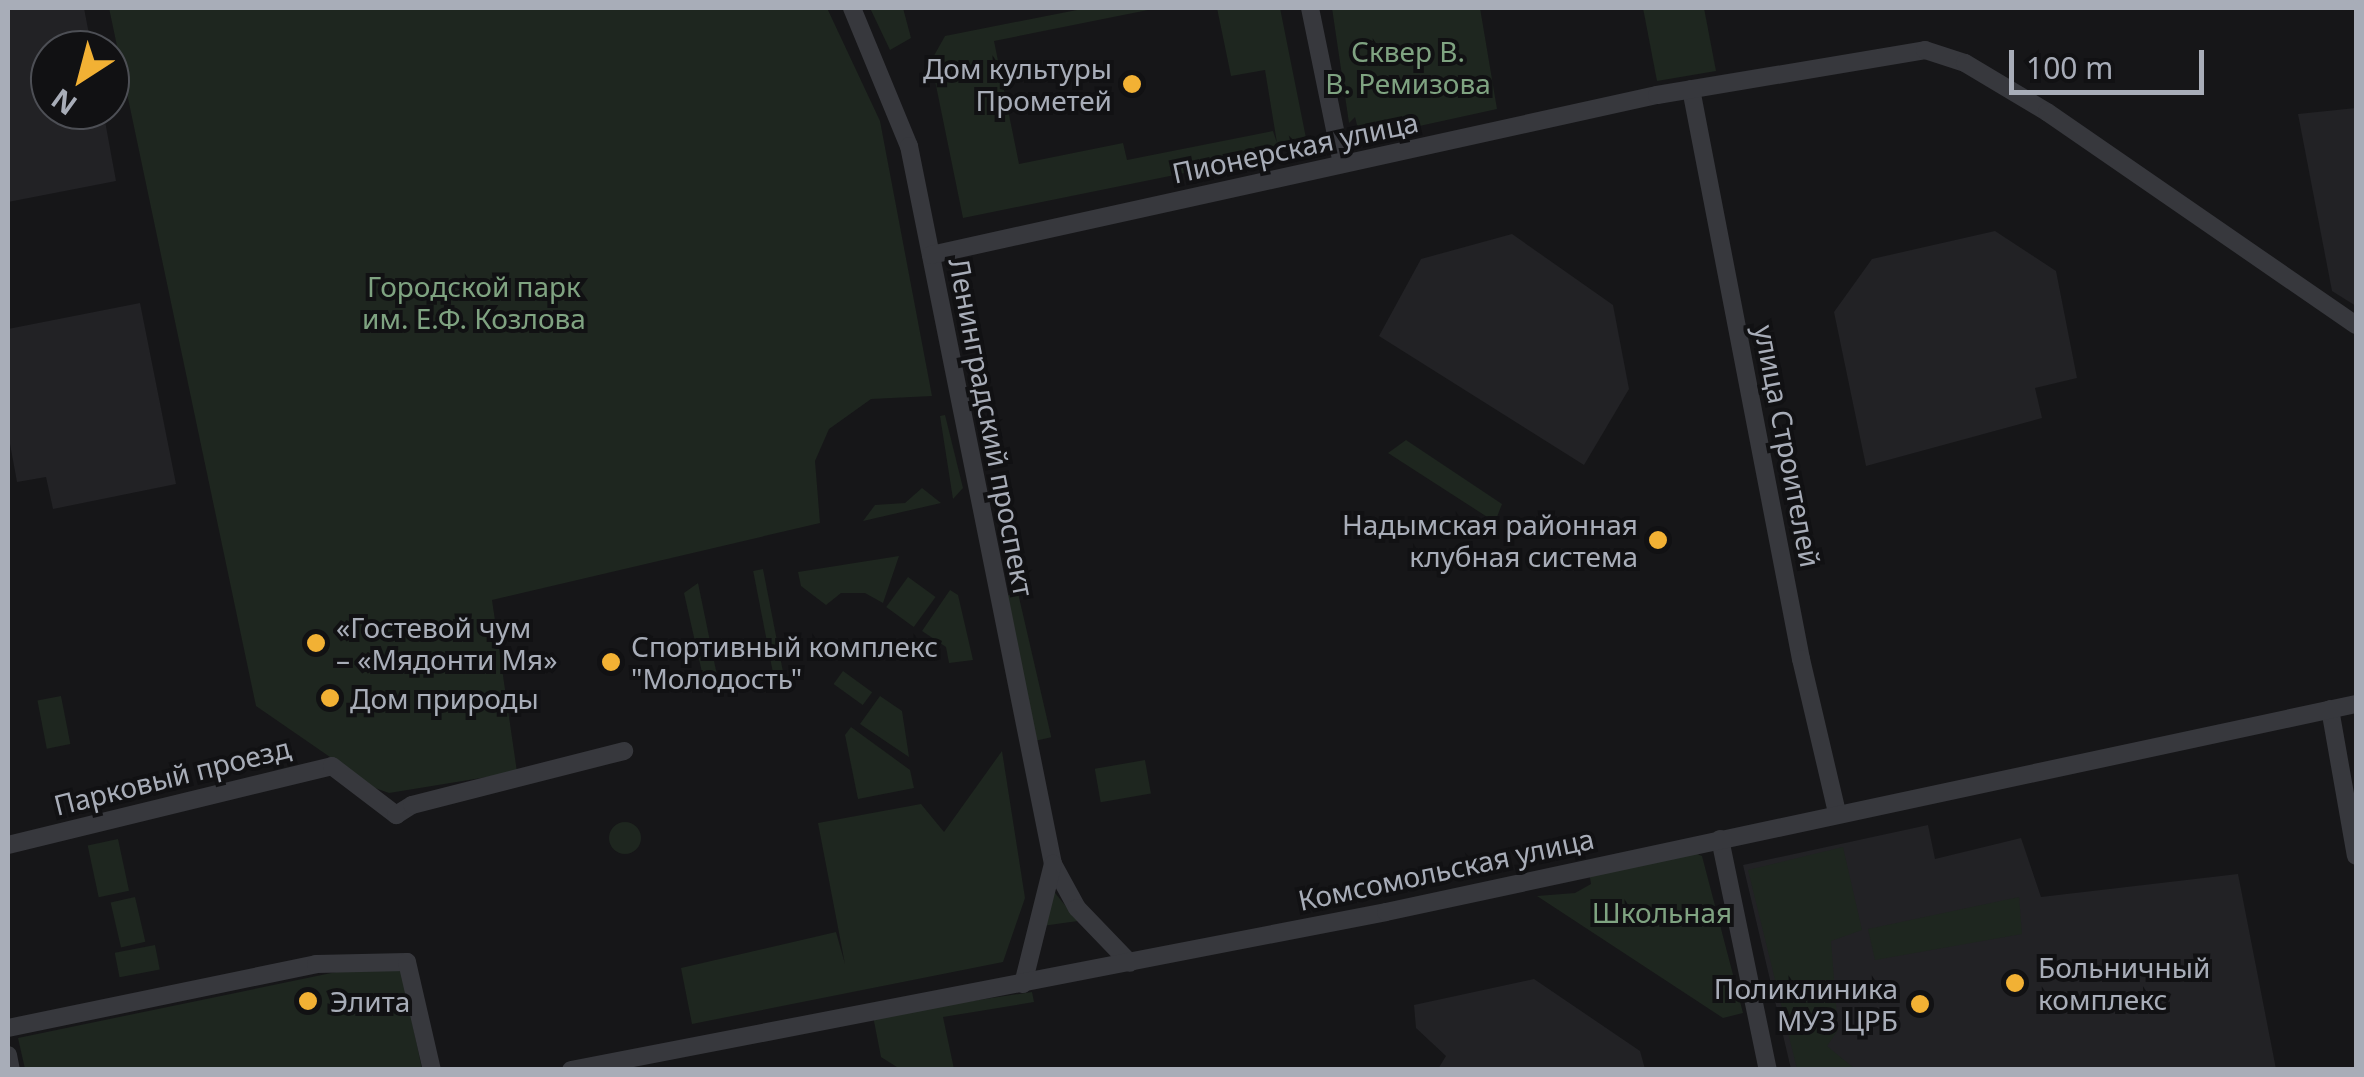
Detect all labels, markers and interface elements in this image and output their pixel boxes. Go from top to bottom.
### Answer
north arrow [30,30,130,130]
scale bar [2014,30,2209,92]
park label: Сквер В. В. Ремизова [1325,34,1491,100]
text: 100 m [2026,47,2113,88]
place label: Дом культуры Прометей [923,51,1112,117]
marker: Дом культуры Прометей [1121,73,1143,95]
text: N [43,81,84,125]
street label: Пионерская улица [1169,105,1421,189]
street label: Ленинградский проспект [943,255,1041,599]
park label: Городской парк им. Е.Ф. Козлова [362,269,586,335]
street label: улица Строителей [1748,322,1828,570]
place label: Надымская районная клубная система [1342,507,1638,573]
marker: Надымская районная клубная система [1647,529,1669,551]
place label: «Гостевой чум – «Мядонти Мя» [336,610,557,676]
place label: Спортивный комплекс "Молодость" [631,629,938,695]
marker: «Гостевой чум – «Мядонти Мя» [305,632,327,654]
marker: Спортивный комплекс "Молодость" [600,651,622,673]
place label: Дом природы [350,681,539,715]
marker: Дом природы [319,687,341,709]
street label: Парковый проезд [50,730,294,822]
street label: Комсомольская улица [1295,821,1597,917]
park label: Школьная [1592,895,1732,929]
place label: Больничный комплекс [2038,950,2210,1016]
marker: Больничный комплекс [2002,970,2028,996]
place label: Поликлиника МУЗ ЦРБ [1714,971,1898,1037]
place label: Элита [330,984,410,1018]
marker: Элита [295,988,321,1014]
marker: Поликлиника МУЗ ЦРБ [1907,991,1933,1017]

